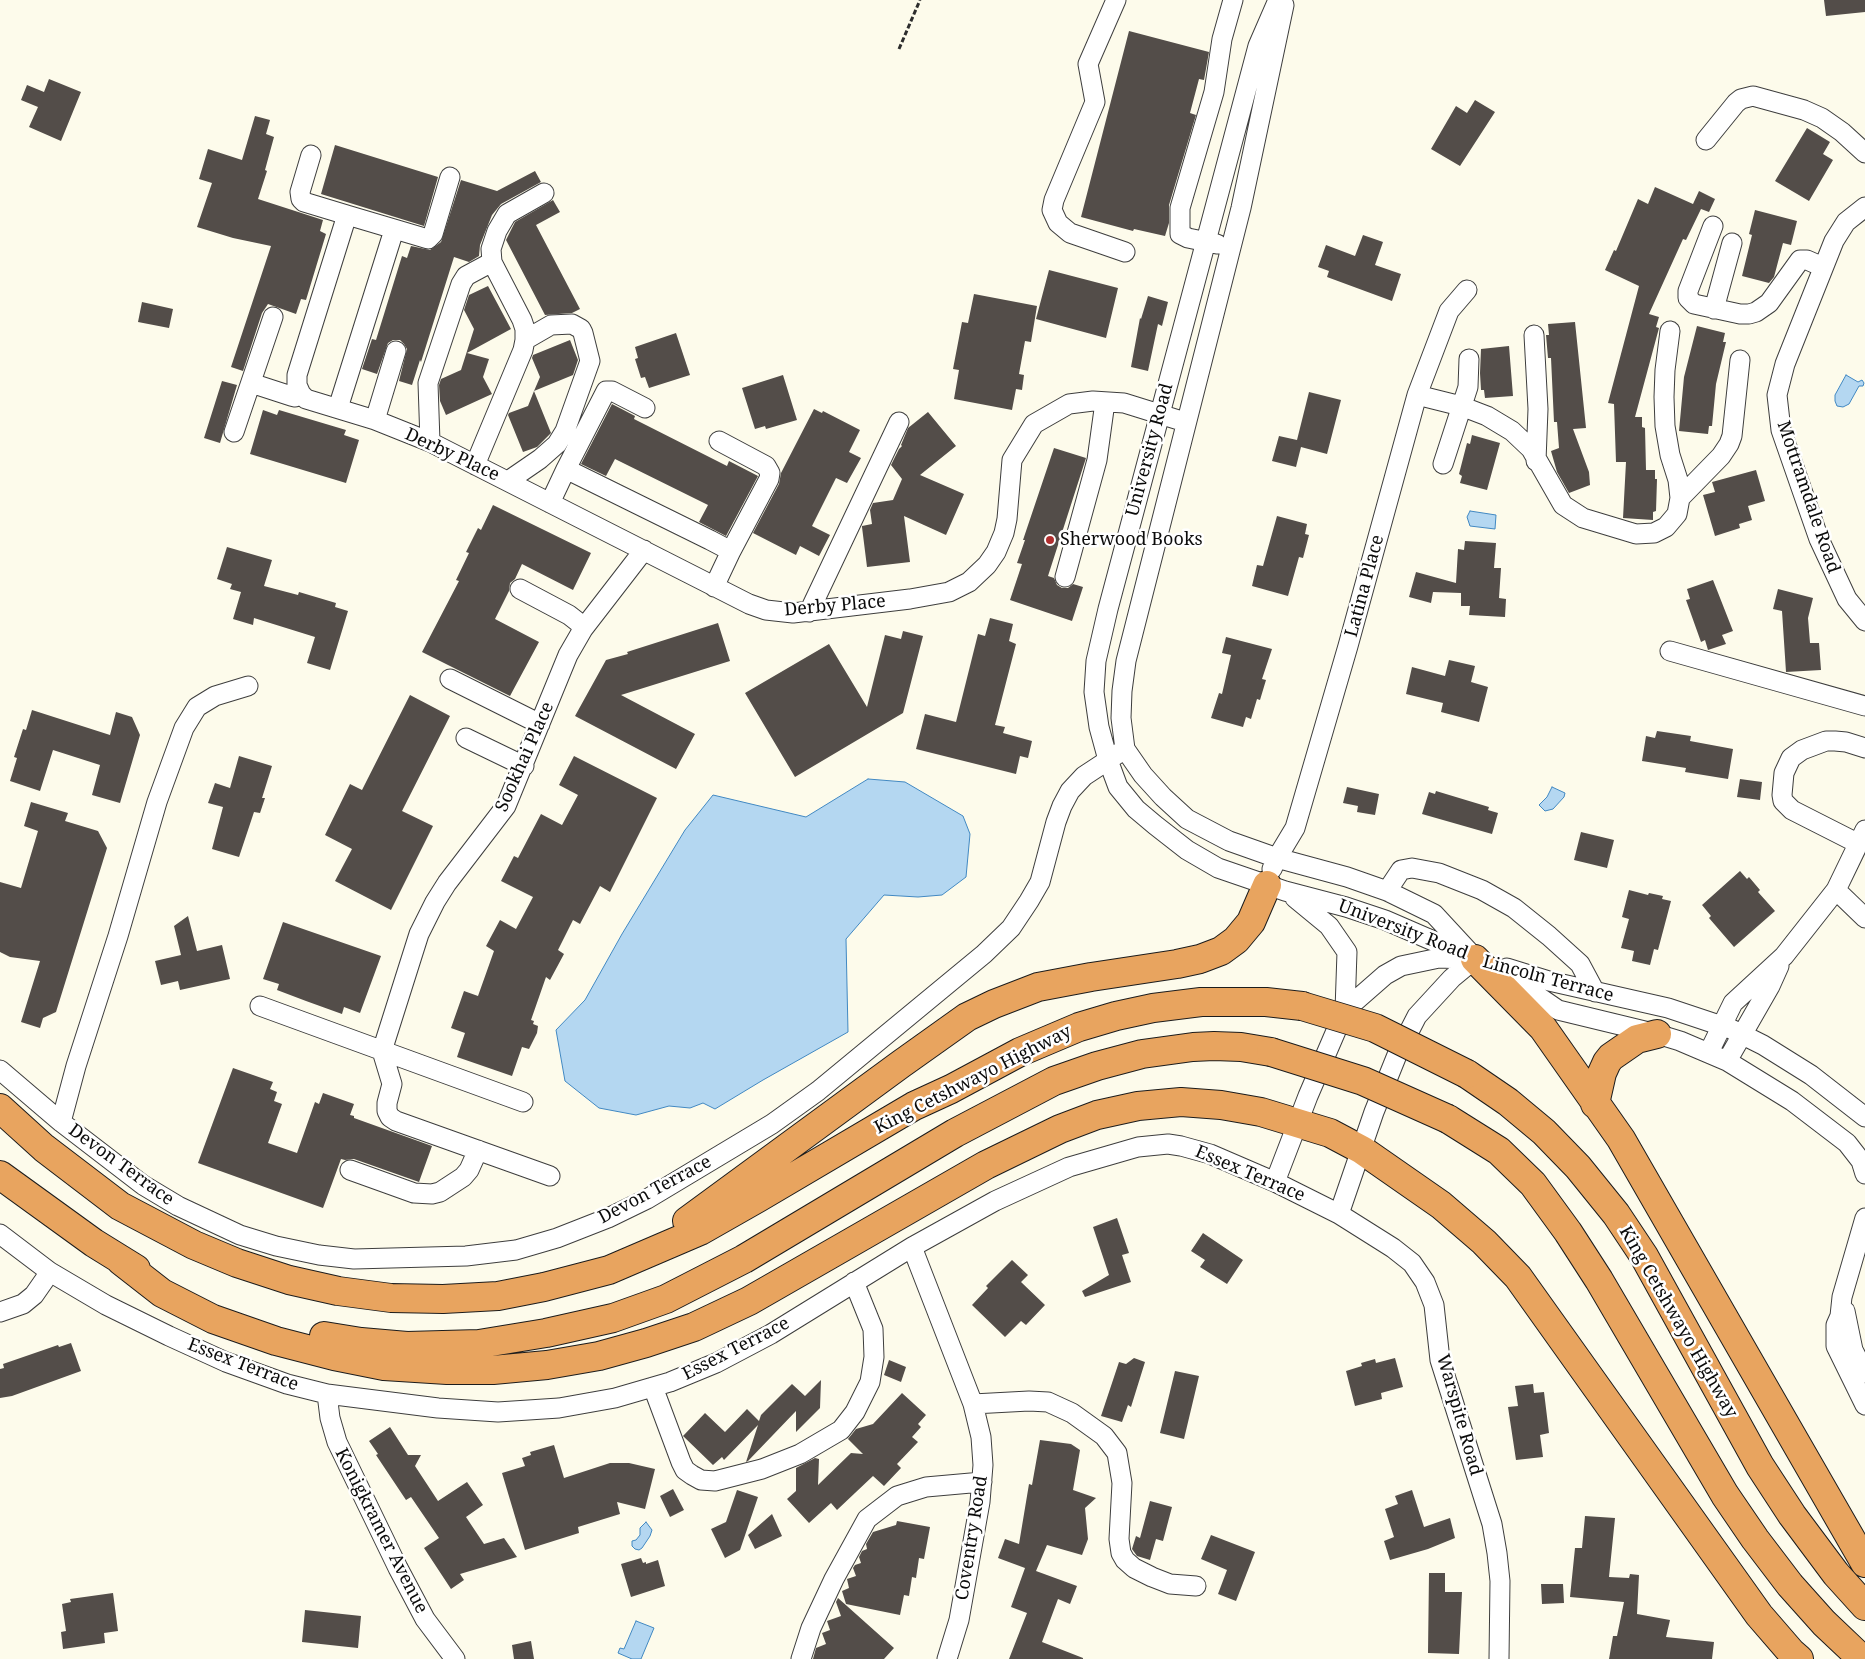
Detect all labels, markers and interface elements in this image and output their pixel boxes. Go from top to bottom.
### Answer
street label: University Road [1122,381,1178,519]
street label: Mottramdale Road [1772,418,1844,576]
street label: Derby Place [401,424,503,486]
place label: Sherwood Books [1060,529,1203,551]
street label: Latina Place [1341,533,1389,639]
marker: Sherwood Books [1044,534,1056,546]
street label: Derby Place [783,591,887,621]
street label: Sookhai Place [491,699,559,815]
street label: University Road [1335,895,1471,965]
street label: Lincoln Terrace [1480,951,1616,1007]
street label: King Cetshwayo Highway [871,1021,1075,1139]
street label: Devon Terrace [64,1120,178,1210]
street label: Essex Terrace [1192,1141,1308,1207]
street label: Devon Terrace [595,1151,715,1229]
street label: King Cetshwayo Highway [1614,1222,1742,1422]
street label: Essex Terrace [679,1313,793,1385]
street label: Essex Terrace [184,1334,302,1396]
street label: Warspite Road [1431,1352,1487,1478]
street label: Konigkramer Avenue [330,1445,432,1617]
street label: Coventry Road [951,1474,993,1602]

